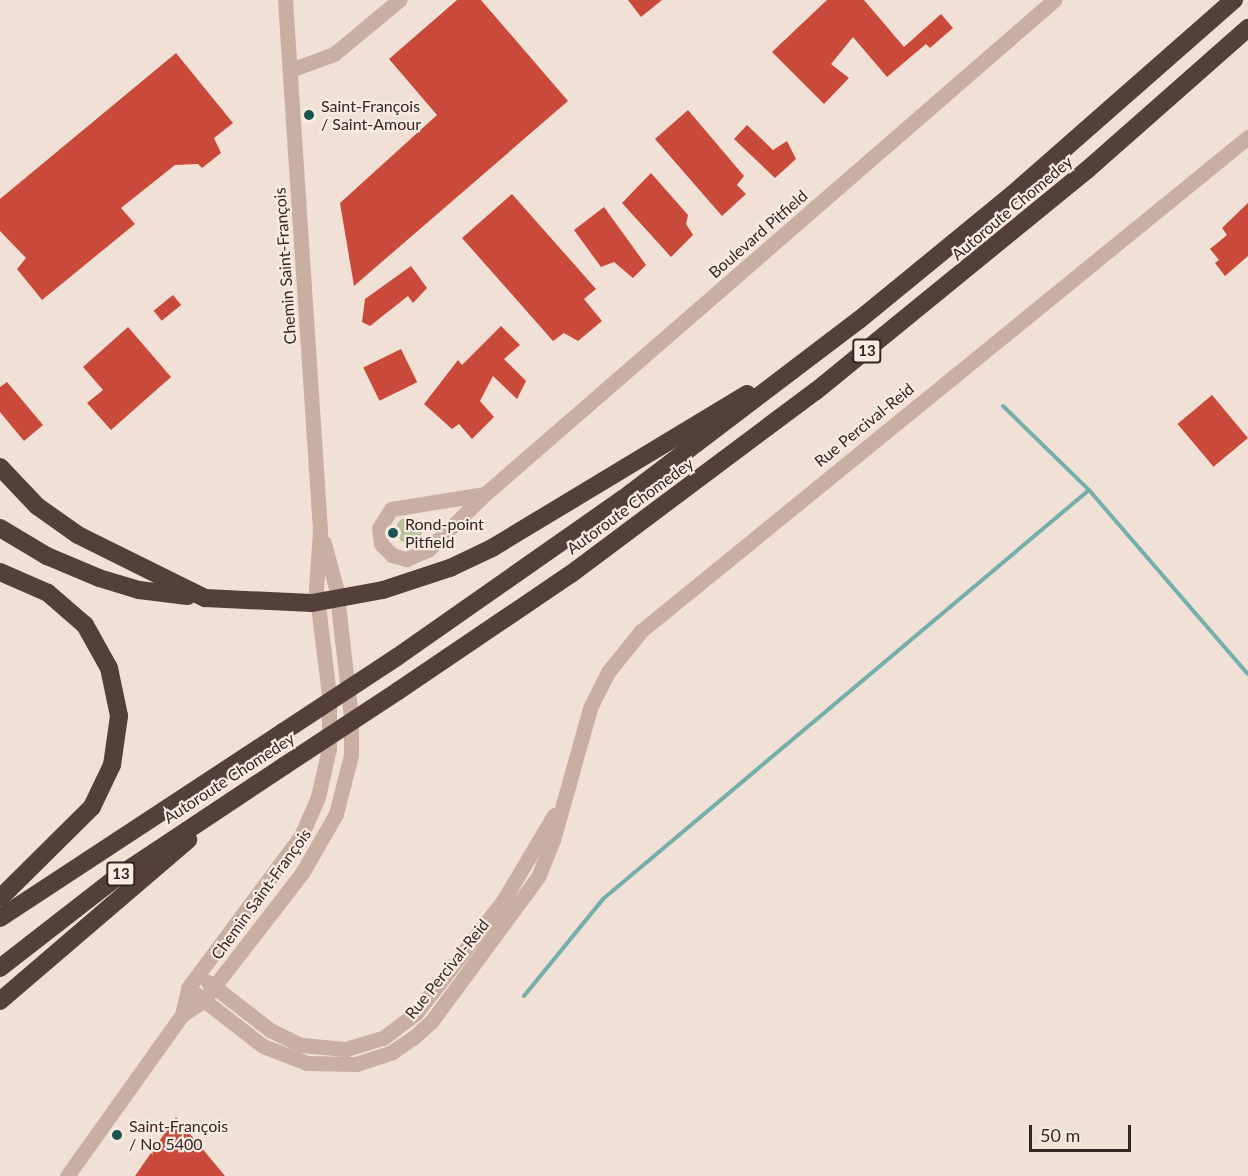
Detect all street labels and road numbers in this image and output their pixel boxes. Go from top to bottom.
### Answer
street label: Autoroute Chomedey [948,152,1076,264]
street label: Boulevard Pitfield [705,186,811,282]
street label: Chemin Saint-François [270,187,300,345]
road number: 13 [852,339,882,363]
street label: Rue Percival-Reid [810,379,918,471]
street label: Autoroute Chomedey [563,454,697,558]
street label: Autoroute Chomedey [160,729,298,827]
street label: Chemin Saint-François [207,825,315,963]
road number: 13 [106,862,136,886]
street label: Rue Percival-Reid [401,915,493,1023]

